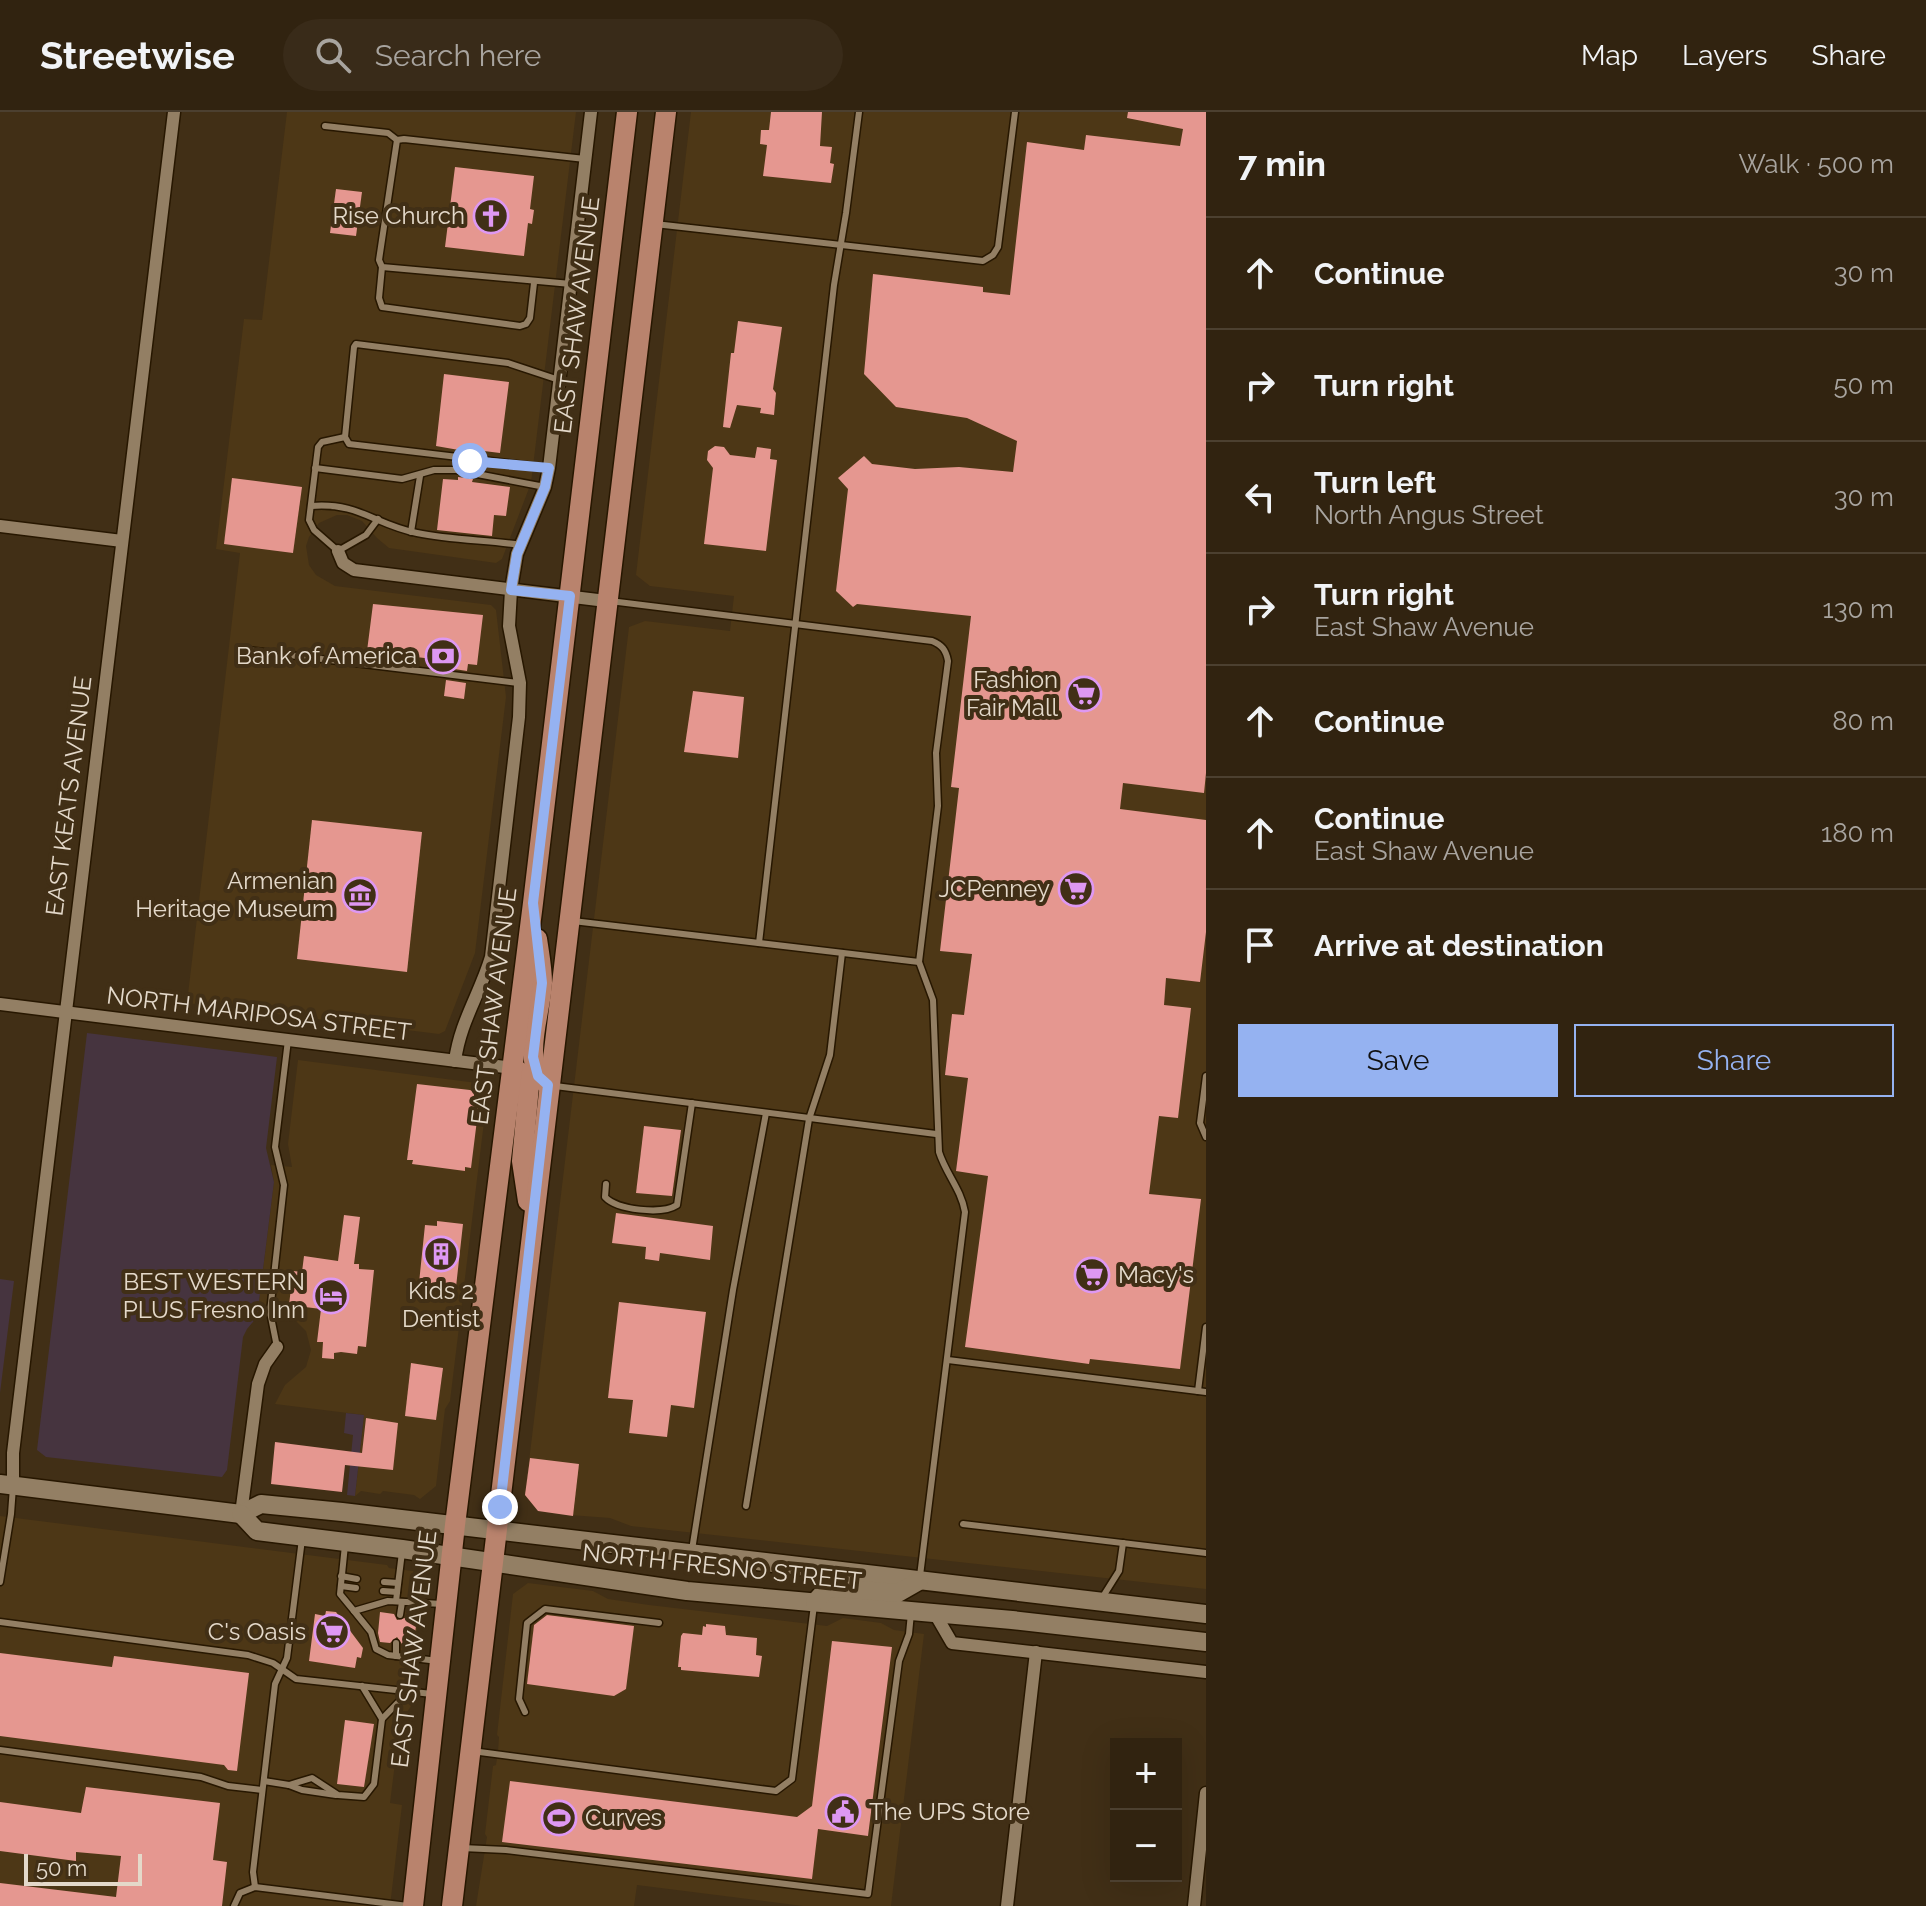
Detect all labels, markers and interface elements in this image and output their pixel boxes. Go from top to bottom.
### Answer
search box [283,19,843,91]
text: Streetwise [40,33,235,78]
icon: search [311,33,355,77]
text: Search here [375,38,541,73]
text: Map [1581,39,1638,72]
text: Layers [1682,39,1768,72]
text: Share [1812,39,1886,72]
text: 7 min [1238,144,1326,184]
text: Walk · 500 m [1738,149,1894,179]
street label: EAST SHAW AVENUE [548,195,605,435]
church icon: Rise Church [472,197,510,235]
place label: Rise Church [332,201,465,230]
icon: ahead [1238,251,1282,295]
text: Continue [1314,256,1445,291]
text: 30 m [1834,258,1894,288]
icon: right [1238,363,1282,407]
text: Turn right [1314,368,1454,403]
text: 50 m [1833,370,1894,400]
route start [452,443,488,479]
text: Turn left [1314,465,1436,500]
icon: left [1238,475,1282,519]
text: 30 m [1834,482,1894,512]
text: North Angus Street [1314,500,1544,530]
text: Turn right [1314,577,1454,612]
icon: right [1238,587,1282,631]
text: 130 m [1823,594,1894,624]
text: East Shaw Avenue [1314,612,1534,642]
bank icon: Bank of America [424,637,462,675]
place label: Bank of America [236,641,417,670]
place label: Fashion Fair Mall [966,665,1058,722]
street label: EAST KEATS AVENUE [39,674,98,918]
supermarket icon: Fashion Fair Mall [1065,675,1103,713]
icon: ahead [1238,699,1282,743]
text: Continue [1314,704,1445,739]
text: 80 m [1832,706,1894,736]
text: Continue [1314,801,1445,836]
icon: ahead [1238,811,1282,855]
text: 180 m [1821,818,1894,848]
text: East Shaw Avenue [1314,836,1534,866]
place label: Armenian Heritage Museum [135,866,334,923]
supermarket icon: JCPenney [1057,870,1095,908]
place label: JCPenney [938,874,1050,903]
museum icon: Armenian Heritage Museum [341,876,379,914]
street label: EAST SHAW AVENUE [465,886,522,1126]
icon: arrive [1238,923,1282,967]
text: Arrive at destination [1314,928,1604,963]
street label: NORTH MARIPOSA STREET [105,980,413,1047]
button: Save [1238,1024,1558,1097]
button: Share [1574,1024,1894,1097]
building icon: Kids 2 Dentist [422,1235,460,1273]
supermarket icon: Macy's [1073,1256,1111,1294]
place label: Macy's [1118,1260,1194,1289]
place label: BEST WESTERN PLUS Fresno Inn [123,1267,305,1324]
place label: Kids 2 Dentist [402,1276,480,1333]
hotel icon: BEST WESTERN PLUS Fresno Inn [312,1277,350,1315]
route end [482,1489,518,1525]
street label: EAST SHAW AVENUE [385,1529,442,1769]
street label: NORTH FRESNO STREET [581,1537,864,1596]
supermarket icon: C's Oasis [313,1613,351,1651]
place label: C's Oasis [208,1617,306,1646]
map controls [1110,1738,1182,1882]
button: + [1110,1738,1182,1810]
public building icon: The UPS Store [824,1793,862,1831]
place label: The UPS Store [869,1797,1030,1826]
sports icon: Curves [540,1799,578,1837]
place label: Curves [585,1803,662,1832]
button: − [1110,1810,1182,1882]
scale bar [24,1850,142,1886]
text: 50 m [36,1855,87,1881]

